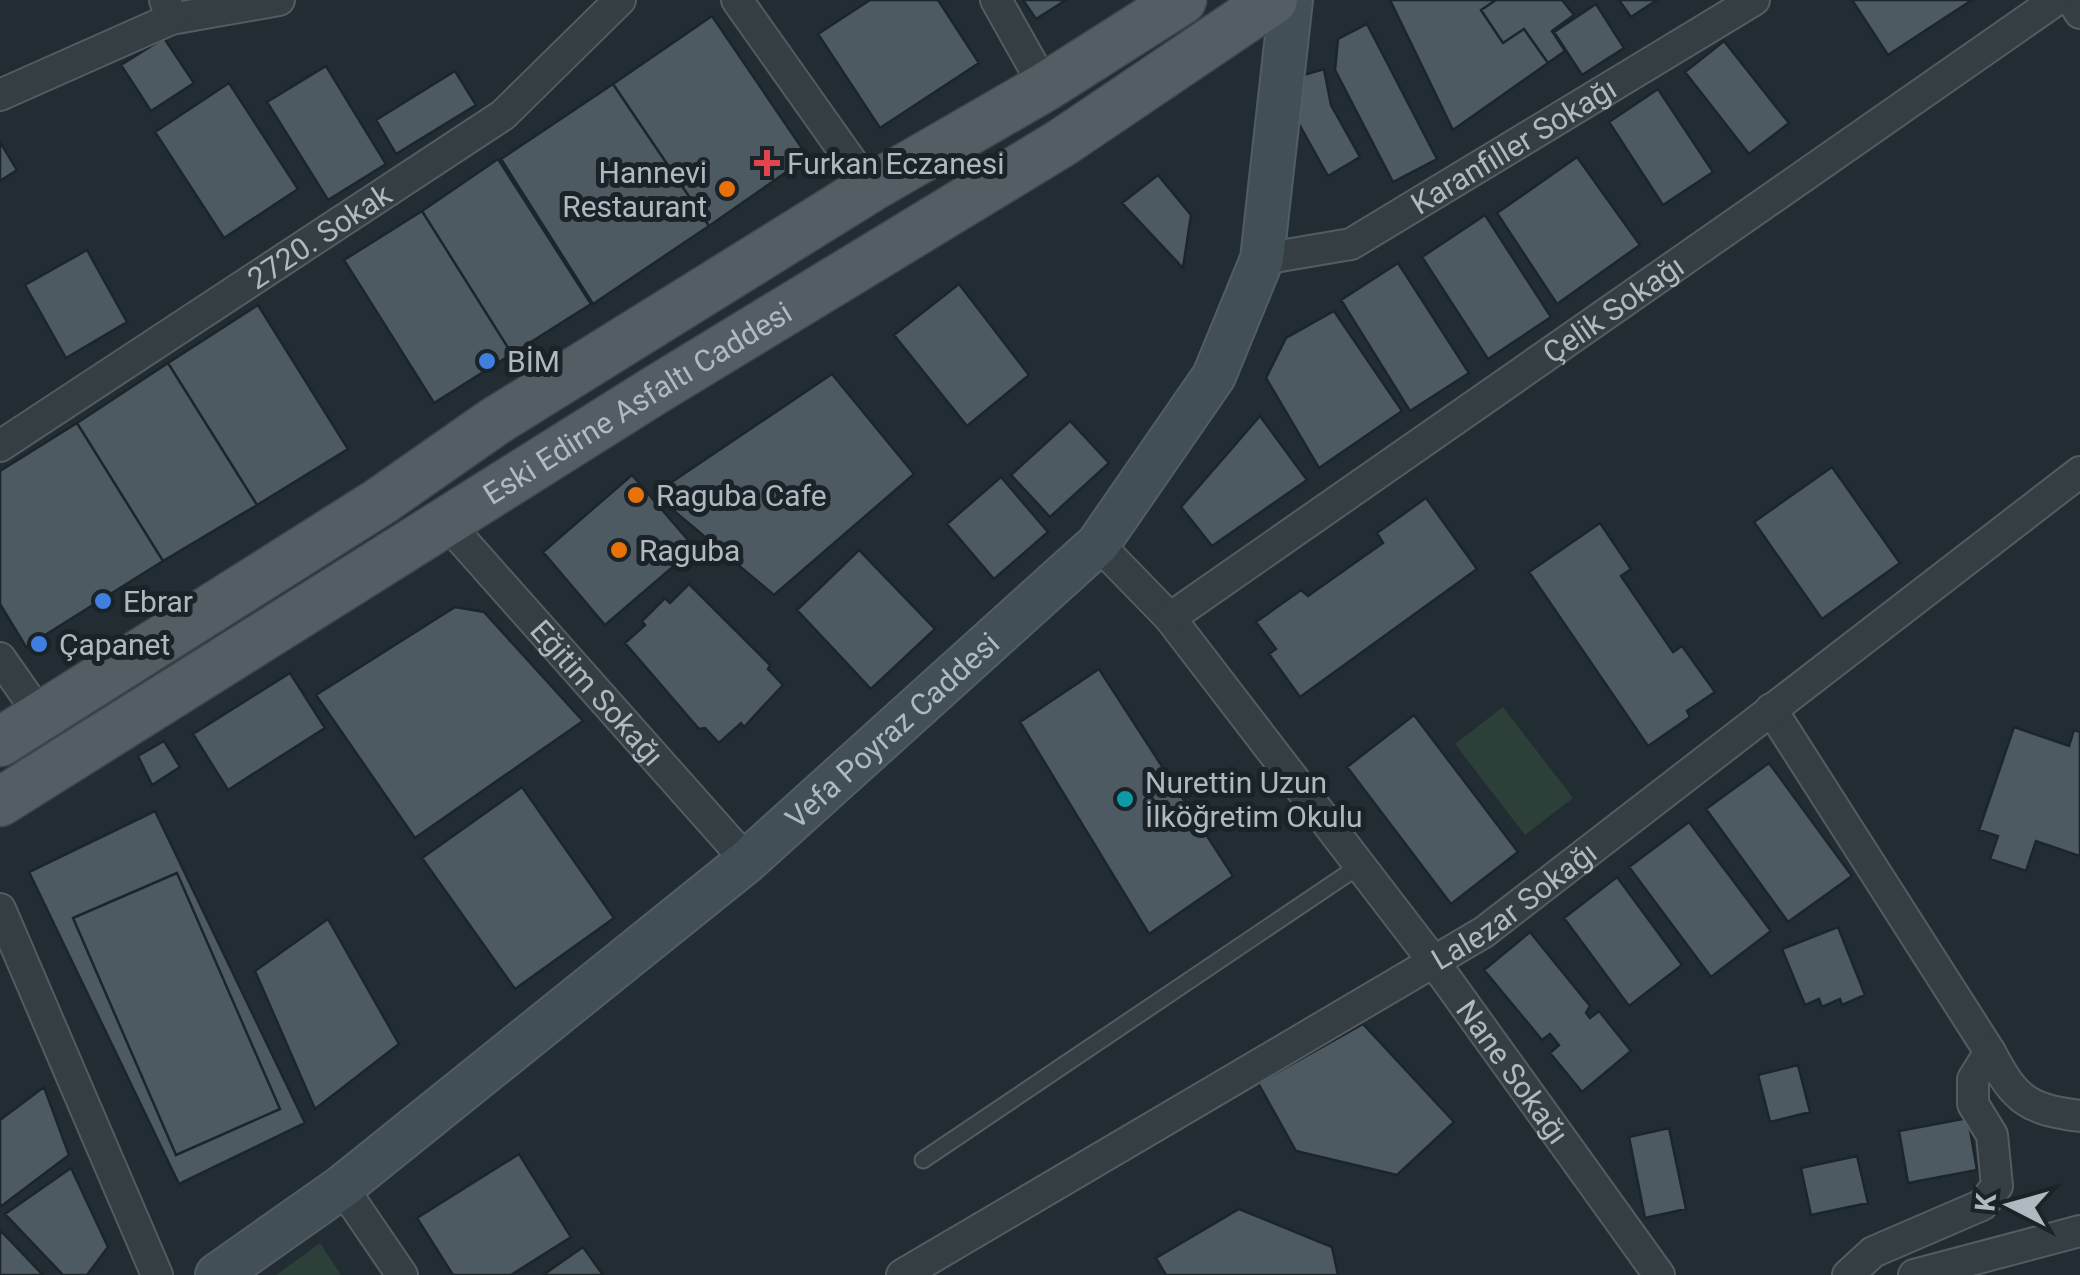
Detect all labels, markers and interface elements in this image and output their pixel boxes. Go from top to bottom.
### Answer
street label: Karanfiller Sokağı [1405,70,1622,221]
place label: Furkan Eczanesi [787,146,1004,181]
marker: Furkan Eczanesi [756,152,778,174]
place label: Hannevi Restaurant [562,155,707,224]
street label: 2720. Sokak [241,176,398,296]
marker: Hannevi Restaurant [716,178,738,200]
street label: Çelik Sokağı [1536,248,1690,370]
street label: Eski Edirne Asfaltı Caddesi [477,294,798,511]
place label: BİM [507,344,560,379]
marker: BİM [476,350,498,372]
place label: Raguba Cafe [656,478,827,513]
marker: Raguba Cafe [625,484,647,506]
place label: Raguba [639,533,740,568]
marker: Raguba [608,539,630,561]
place label: Ebrar [123,584,193,619]
marker: Ebrar [92,590,114,612]
street label: Eğitim Sokağı [524,613,671,772]
street label: Vefa Poyraz Caddesi [778,625,1006,835]
place label: Çapanet [59,627,170,662]
marker: Çapanet [28,633,50,655]
place label: Nurettin Uzun İlköğretim Okulu [1145,765,1363,834]
marker: Nurettin Uzun İlköğretim Okulu [1114,788,1136,810]
street label: Lalezar Sokağı [1425,834,1603,977]
street label: Nane Sokağı [1450,993,1576,1150]
north arrow [1960,1155,2060,1255]
text: K [1968,1192,2003,1213]

